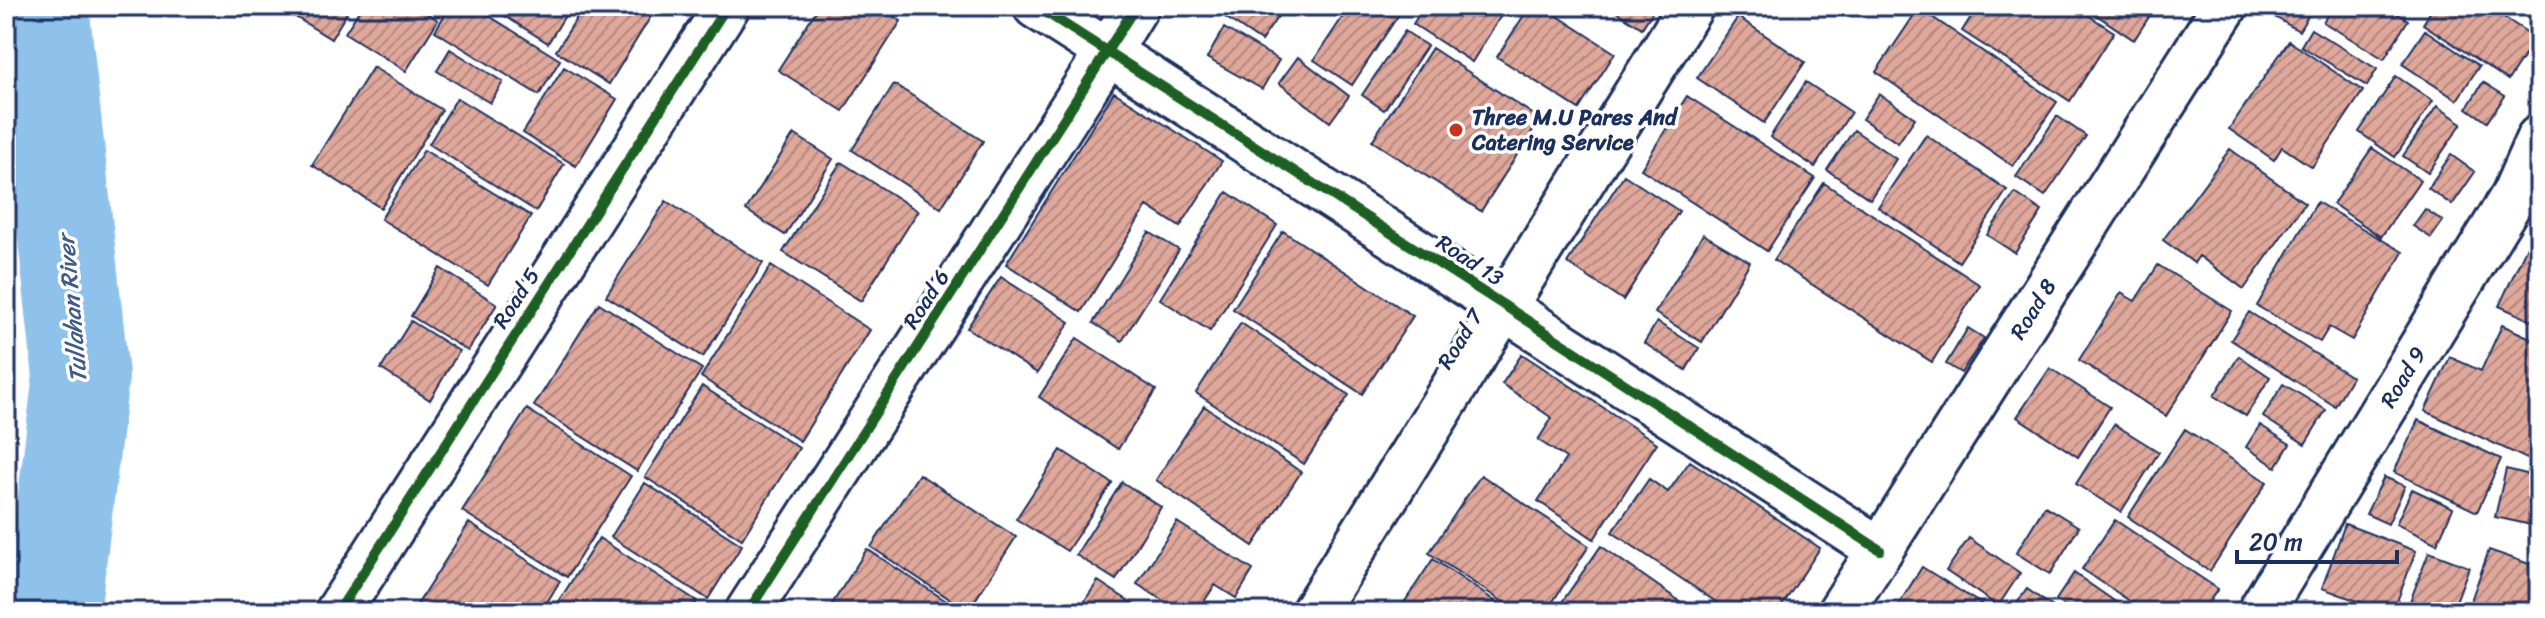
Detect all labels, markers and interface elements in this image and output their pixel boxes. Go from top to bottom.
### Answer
place label: Three M.U Pares And Catering Service [1471,98,1679,162]
marker: Three M.U Pares And Catering Service [1447,121,1465,139]
street label: Road 13 [1428,223,1512,297]
water label: Tullahan River [44,229,99,385]
street label: Road 5 [482,260,550,336]
street label: Road 6 [892,261,960,337]
street label: Road 8 [1999,271,2067,347]
street label: Road 7 [1426,300,1495,377]
street label: Road 9 [2369,338,2437,416]
scale bar [2237,514,2397,564]
text: 20 m [2249,521,2303,563]

